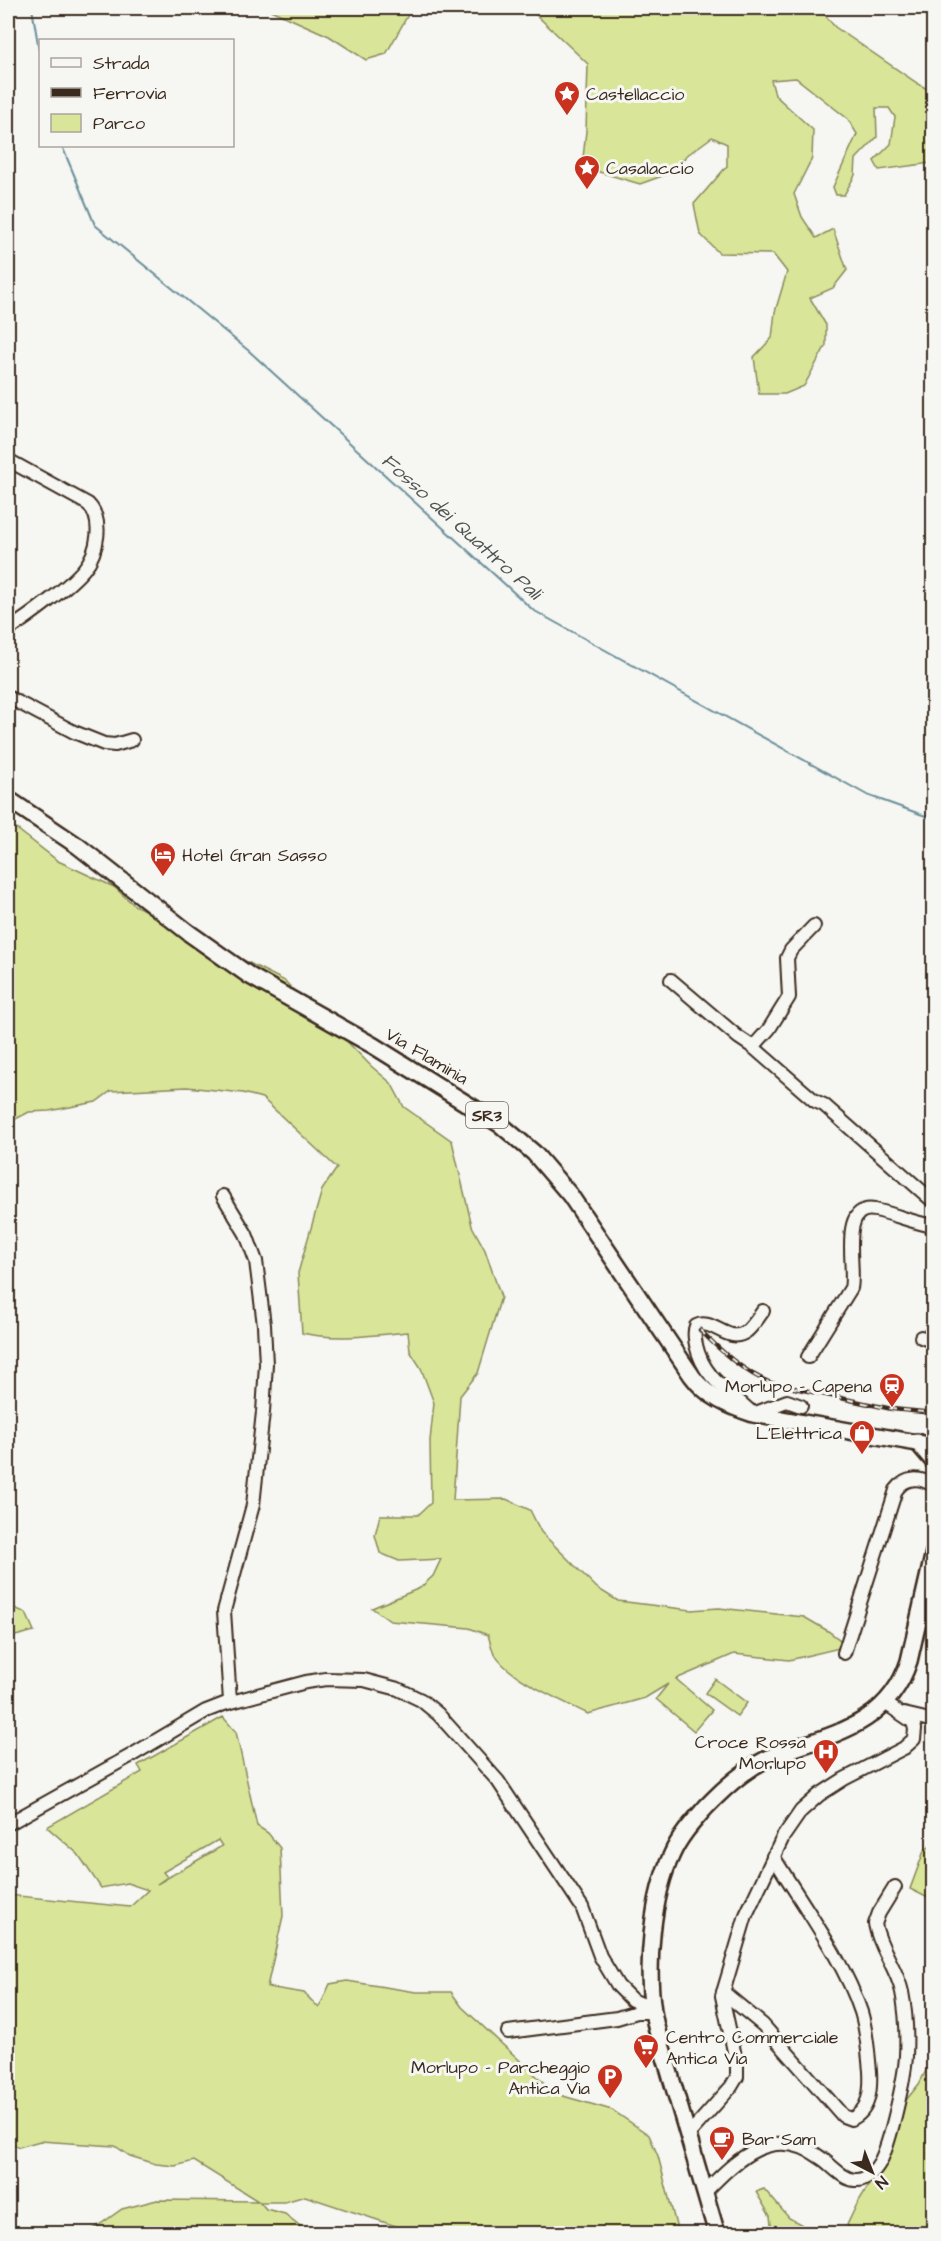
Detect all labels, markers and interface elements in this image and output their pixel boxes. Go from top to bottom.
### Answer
legend [39,39,234,147]
text: Strada [93,51,149,76]
place icon: Castellaccio [552,79,582,117]
text: Ferrovia [93,81,166,106]
place label: Castellaccio [586,82,684,107]
text: Parco [93,111,145,136]
place icon: Casalaccio [572,153,602,191]
place label: Casalaccio [606,156,694,181]
water label: Fosso dei Quattro Pali [375,447,550,608]
hotel icon: Hotel Gran Sasso [148,840,178,878]
place label: Hotel Gran Sasso [182,843,327,868]
street label: Via Flaminia [381,1022,473,1091]
road number: SR3 [466,1102,508,1128]
station icon: Morlupo - Capena [877,1371,907,1409]
place label: Morlupo - Capena [725,1374,872,1399]
shop icon: L‘Elettrica [847,1418,877,1456]
place label: L‘Elettrica [756,1421,842,1446]
place label: Croce Rossa Morlupo [695,1730,806,1776]
hospital icon: Croce Rossa Morlupo [811,1737,841,1775]
place label: Centro Commerciale Antica Via [666,2025,839,2071]
supermarket icon: Centro Commerciale Antica Via [631,2032,661,2070]
place label: Morlupo - Parcheggio Antica Via [411,2055,590,2101]
parking icon: Morlupo - Parcheggio Antica Via [595,2062,625,2100]
cafe icon: Bar Sam [707,2124,737,2162]
place label: Bar Sam [742,2127,816,2152]
north arrow [842,2142,902,2202]
text: N [870,2171,892,2194]

